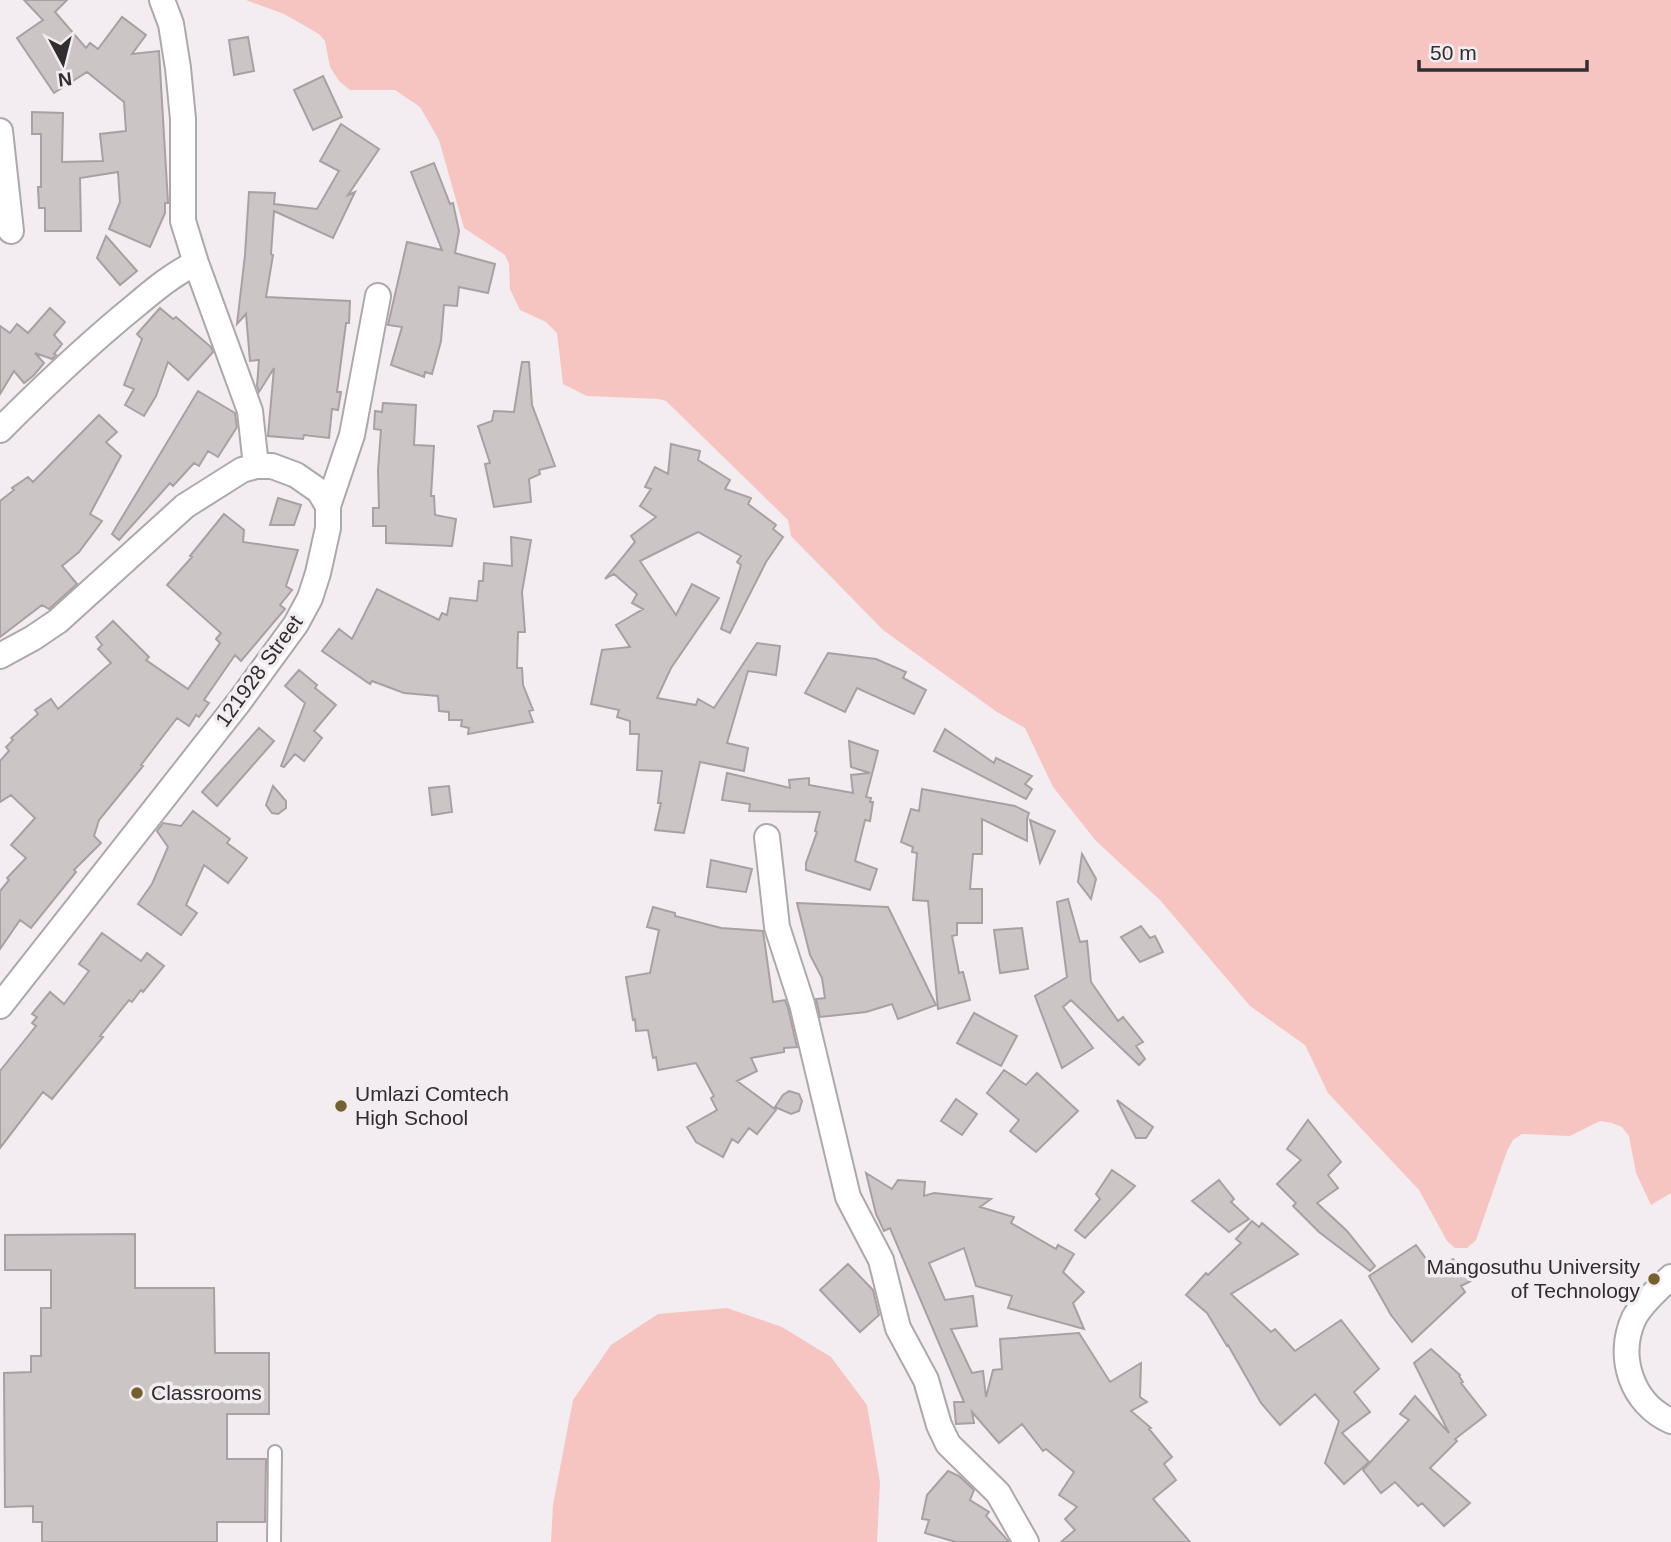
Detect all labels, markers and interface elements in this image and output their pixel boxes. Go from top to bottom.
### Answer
north arrow [28,28,98,98]
scale bar [1419,28,1587,72]
text: 50 m [1430,41,1477,64]
text: N [57,68,73,91]
street label: 121928 Street [211,610,307,731]
place label: Umlazi Comtech High School [355,1082,509,1129]
marker: Umlazi Comtech High School [333,1098,349,1114]
place label: Mangosuthu University of Technology [1426,1255,1640,1302]
marker: Mangosuthu University of Technology [1646,1271,1662,1287]
place label: Classrooms [151,1381,262,1404]
marker: Classrooms [129,1385,145,1401]

